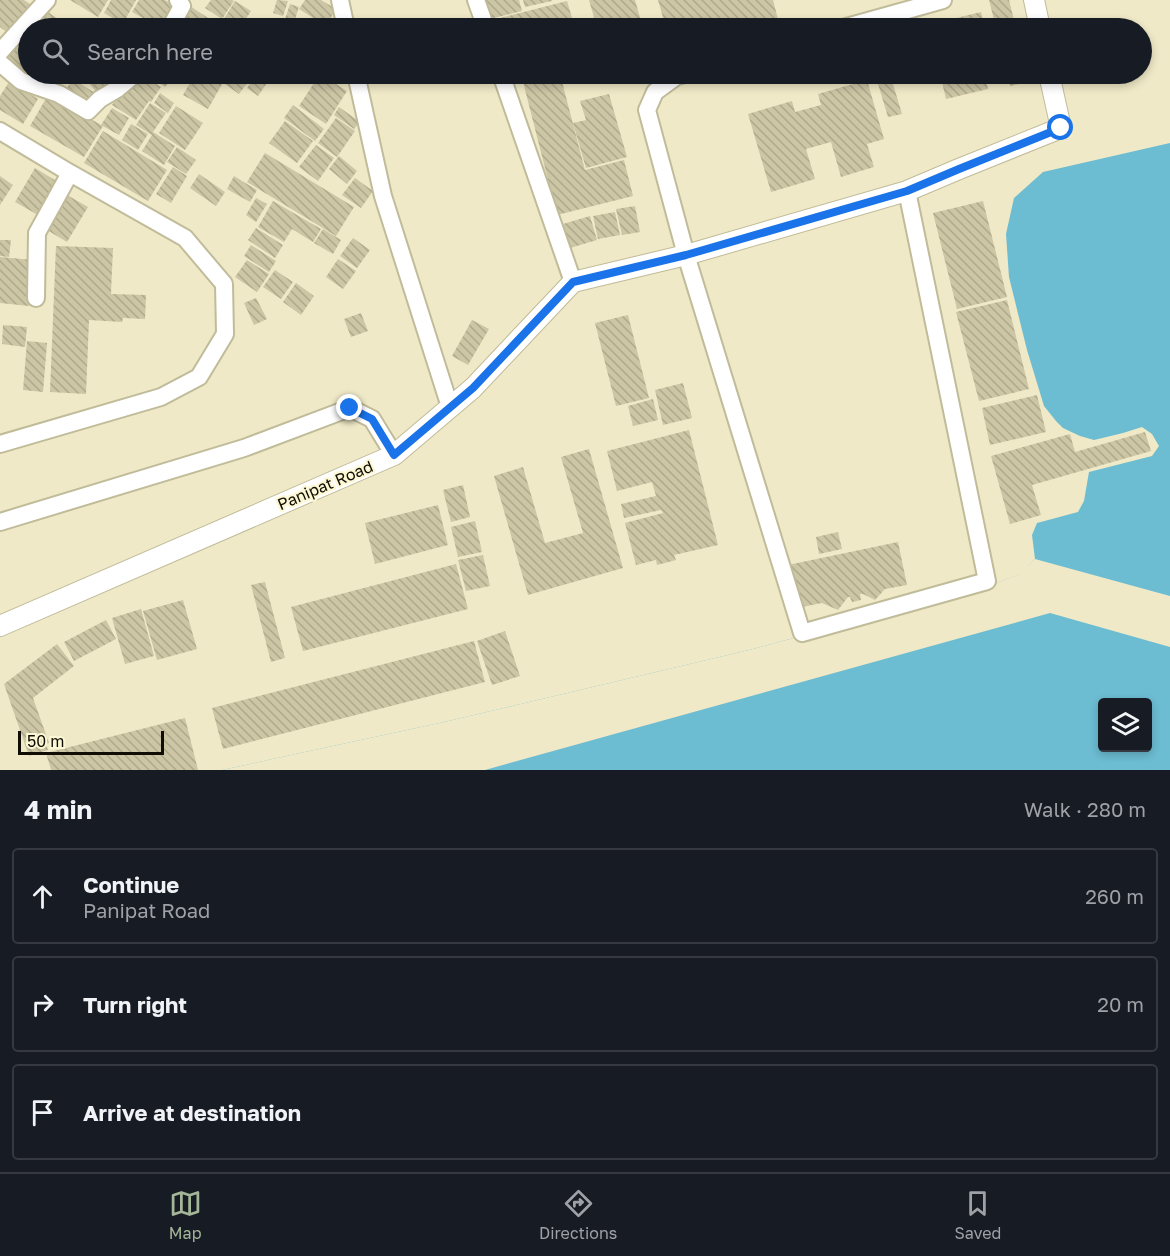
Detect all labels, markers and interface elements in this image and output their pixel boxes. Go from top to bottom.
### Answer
search box [18,18,1152,84]
icon: search [39,35,72,68]
text: Search here [87,38,213,65]
route start [1047,114,1073,140]
route end [336,394,362,420]
street label: Panipat Road [274,456,376,514]
map controls [1098,698,1152,752]
button: layers [1098,698,1152,752]
scale bar [18,728,164,756]
text: 50 m [27,731,64,751]
text: 4 min [24,794,92,825]
text: Walk · 280 m [1024,797,1146,821]
text: Continue [83,871,179,898]
icon: ahead [26,880,59,913]
text: 260 m [1085,884,1144,908]
text: Panipat Road [83,898,210,922]
icon: right [26,988,59,1021]
text: Turn right [83,991,187,1018]
text: 20 m [1097,992,1144,1016]
icon: arrive [26,1096,59,1129]
text: Arrive at destination [83,1099,301,1126]
tab: Map [169,1187,202,1243]
tab: Directions [539,1187,617,1243]
tab: Saved [955,1187,1001,1243]

